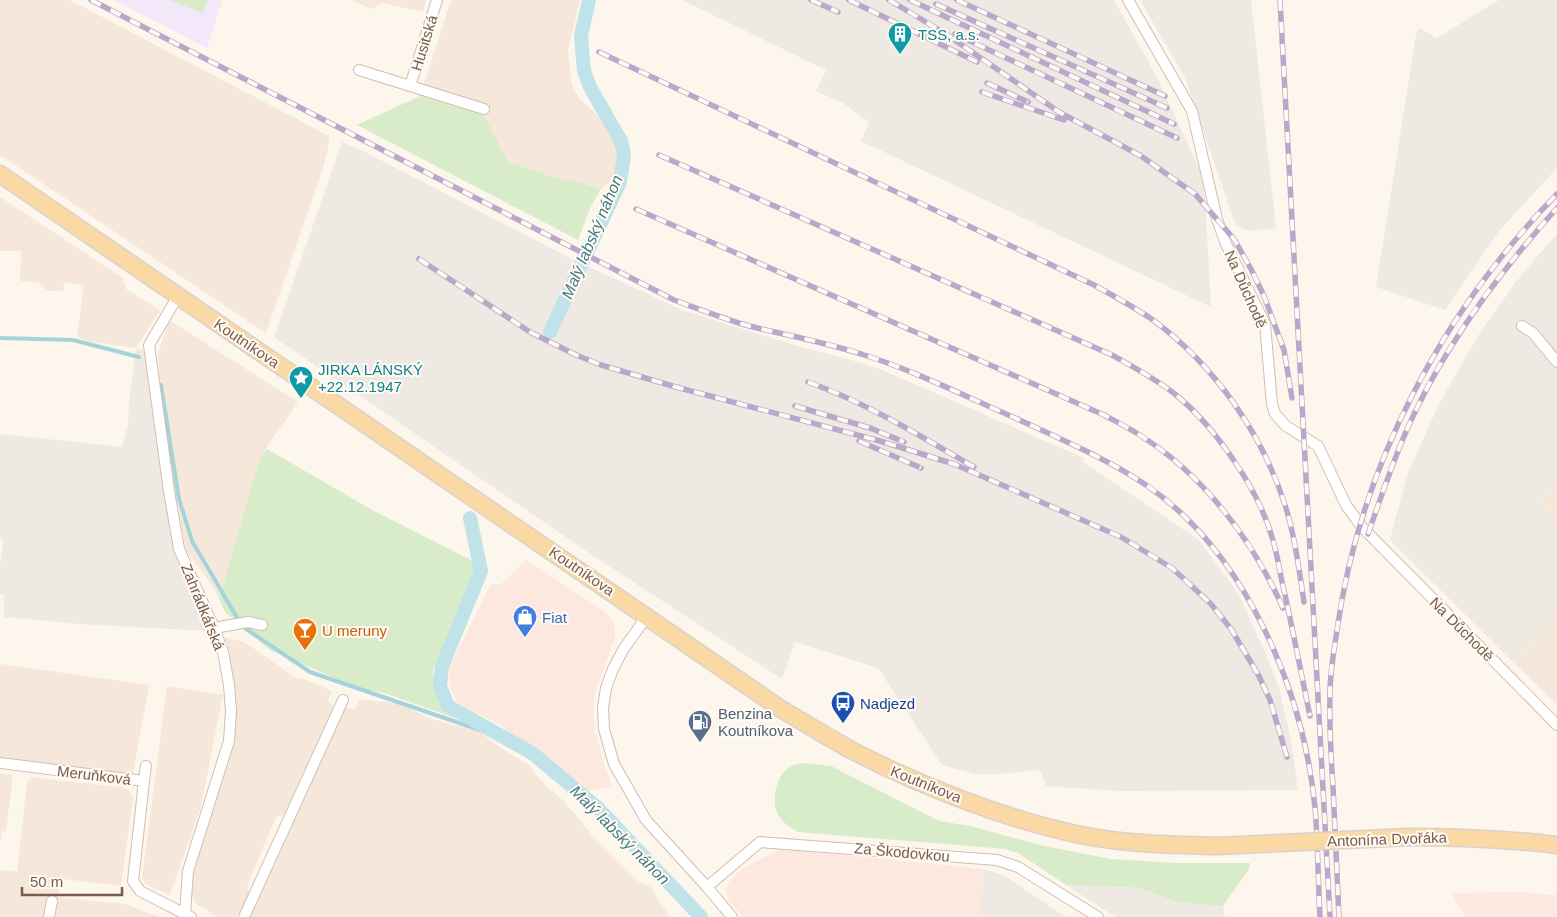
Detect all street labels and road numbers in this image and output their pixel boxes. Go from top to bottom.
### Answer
street label: Husitská [407,12,441,73]
street label: Na Důchodě [1221,247,1271,331]
street label: Koutníkova [211,315,283,371]
street label: Koutníkova [546,543,618,599]
street label: Zahrádkářská [178,561,228,653]
street label: Na Důchodě [1427,594,1497,664]
street label: Meruňková [56,762,133,788]
street label: Koutníkova [888,762,965,806]
street label: Antonína Dvořáka [1327,828,1448,850]
street label: Za Škodovkou [853,839,951,865]

